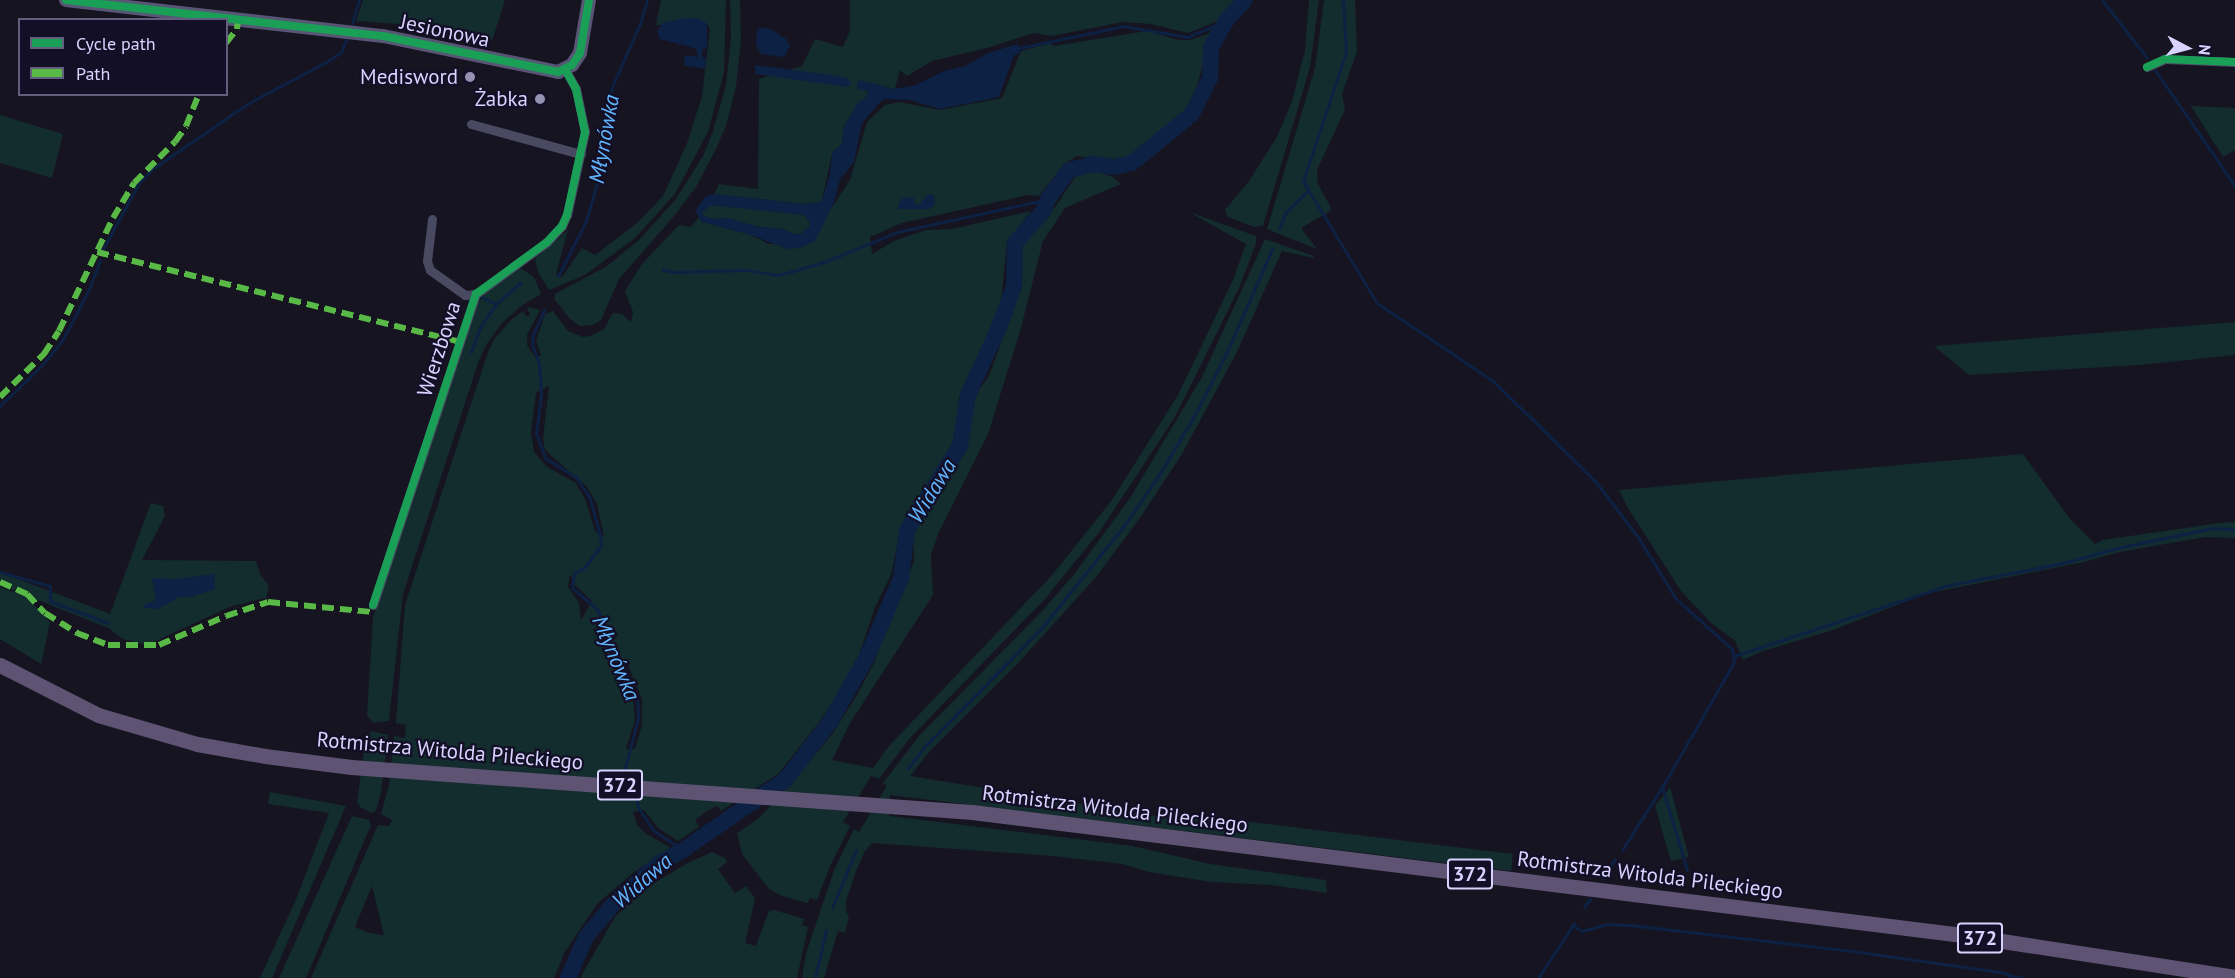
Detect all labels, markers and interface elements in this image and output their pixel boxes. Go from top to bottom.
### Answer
street label: Jesionowa [398,9,492,53]
legend [18,18,228,96]
north arrow [2157,18,2217,78]
text: Cycle path [76,32,156,55]
text: N [2194,44,2215,56]
text: Path [76,62,110,85]
place label: Medisword [360,64,458,90]
marker: Medisword [463,70,477,84]
place label: Żabka [475,86,528,112]
marker: Żabka [533,92,547,106]
water label: Młynówka [583,93,625,185]
street label: Wierzbowa [412,298,466,400]
water label: Widawa [902,454,962,528]
water label: Młynówka [586,612,646,704]
street label: Rotmistrza Witolda Pileckiego [316,727,584,775]
road number: 372 [596,768,644,802]
street label: Rotmistrza Witolda Pileckiego [981,780,1249,838]
street label: Rotmistrza Witolda Pileckiego [1516,846,1784,904]
water label: Widawa [607,848,677,914]
road number: 372 [1446,857,1494,891]
road number: 372 [1956,921,2004,955]

